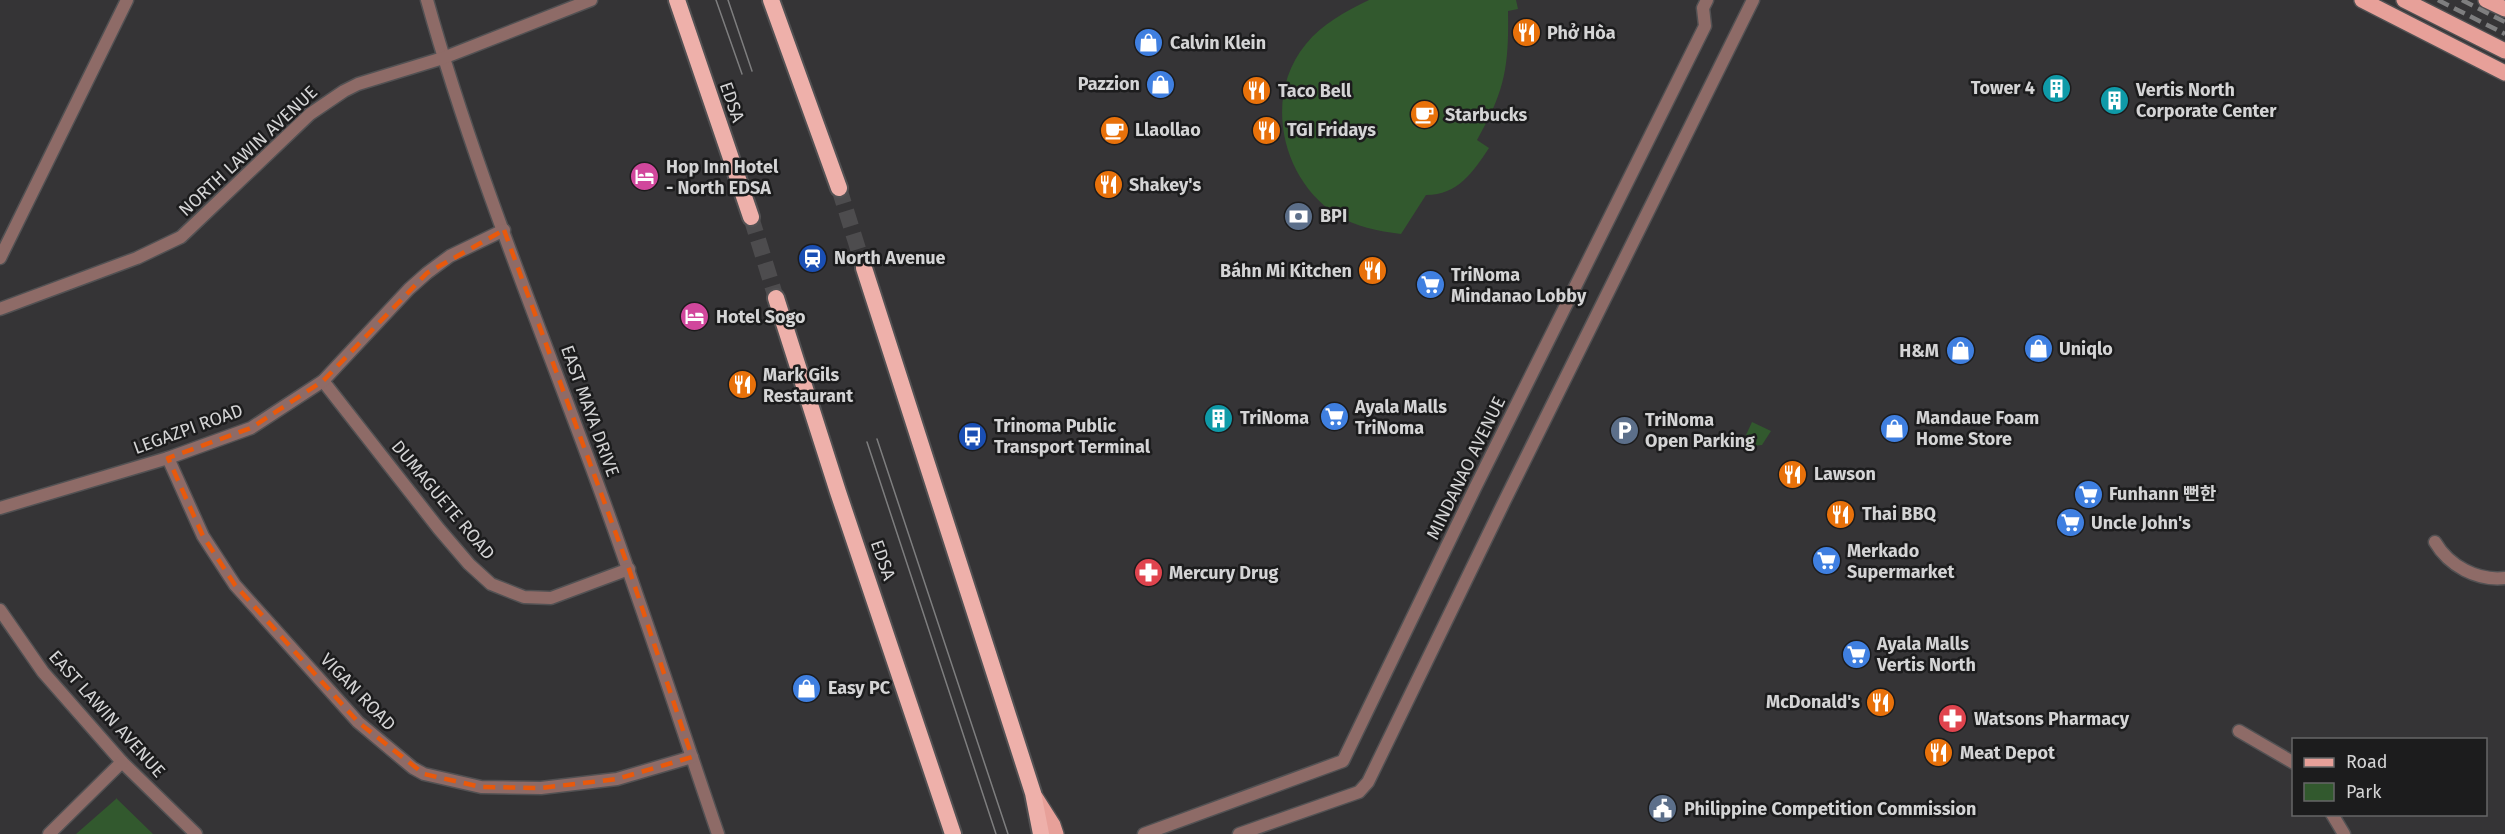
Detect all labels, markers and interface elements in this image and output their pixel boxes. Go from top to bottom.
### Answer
restaurant icon: Phở Hòa [1510,17,1542,49]
place label: Phở Hòa [1547,22,1616,44]
shop icon: Calvin Klein [1133,27,1165,59]
place label: Calvin Klein [1170,32,1266,54]
shop icon: Pazzion [1145,68,1177,100]
building icon: Tower 4 [2040,72,2072,104]
place label: Pazzion [1078,73,1140,95]
restaurant icon: Taco Bell [1241,75,1273,107]
place label: Tower 4 [1971,77,2035,99]
street label: EDSA [715,79,749,126]
place label: Vertis North Corporate Center [2135,79,2277,122]
place label: Taco Bell [1278,80,1352,102]
street label: NORTH LAWIN AVENUE [174,81,322,221]
building icon: Vertis North Corporate Center [2099,84,2131,116]
cafe icon: Starbucks [1408,99,1440,131]
place label: Starbucks [1445,104,1528,126]
cafe icon: Llaollao [1098,114,1130,146]
restaurant icon: TGI Fridays [1250,114,1282,146]
place label: Llaollao [1135,119,1201,141]
place label: TGI Fridays [1287,119,1376,141]
place label: Hop Inn Hotel - North EDSA [666,156,779,199]
hotel icon: Hop Inn Hotel - North EDSA [629,161,661,193]
restaurant icon: Shakey's [1092,169,1124,201]
place label: Shakey's [1129,174,1201,196]
bank icon: BPI [1283,200,1315,232]
place label: BPI [1320,205,1347,227]
station icon: North Avenue [797,242,829,274]
place label: North Avenue [834,247,946,269]
restaurant icon: Báhn Mi Kitchen [1357,255,1389,287]
place label: Báhn Mi Kitchen [1220,260,1352,282]
place label: TriNoma Mindanao Lobby [1451,264,1587,307]
supermarket icon: TriNoma Mindanao Lobby [1414,269,1446,301]
hotel icon: Hotel Sogo [679,301,711,333]
place label: Hotel Sogo [716,306,806,328]
shop icon: Uniqlo [2022,333,2054,365]
shop icon: H&M [1944,335,1976,367]
place label: Uniqlo [2059,338,2113,360]
place label: H&M [1899,340,1939,362]
street label: EAST MAYA DRIVE [556,342,624,480]
place label: Mark Gils Restaurant [763,364,854,407]
restaurant icon: Mark Gils Restaurant [726,369,758,401]
street label: MINDANAO AVENUE [1422,393,1510,543]
place label: Ayala Malls TriNoma [1354,396,1447,439]
street label: LEGAZPI ROAD [130,399,246,459]
supermarket icon: Ayala Malls TriNoma [1318,401,1350,433]
building icon: TriNoma [1203,402,1235,434]
place label: TriNoma [1240,407,1309,429]
place label: Mandaue Foam Home Store [1916,407,2039,450]
place label: TriNoma Open Parking [1645,409,1755,452]
shop icon: Mandaue Foam Home Store [1879,412,1911,444]
parking icon: TriNoma Open Parking [1608,414,1640,446]
place label: Trinoma Public Transport Terminal [994,415,1151,458]
bus stop icon: Trinoma Public Transport Terminal [957,420,989,452]
street label: DUMAGUETE ROAD [387,436,499,564]
restaurant icon: Lawson [1777,458,1809,490]
place label: Lawson [1814,463,1876,485]
supermarket icon: Funhann 뻔한 [2072,478,2104,510]
place label: Funhann 뻔한 [2109,483,2217,505]
restaurant icon: Thai BBQ [1825,498,1857,530]
place label: Thai BBQ [1862,503,1937,525]
supermarket icon: Uncle John's [2054,507,2086,539]
place label: Uncle John's [2091,512,2191,534]
street label: EDSA [866,537,900,584]
place label: Merkado Supermarket [1847,540,1955,583]
supermarket icon: Merkado Supermarket [1810,545,1842,577]
pharmacy icon: Mercury Drug [1132,557,1164,589]
place label: Mercury Drug [1169,562,1279,584]
place label: Ayala Malls Vertis North [1876,633,1976,676]
supermarket icon: Ayala Malls Vertis North [1840,638,1872,670]
street label: EAST LAWIN AVENUE [44,646,170,782]
street label: VIGAN ROAD [316,649,400,735]
shop icon: Easy PC [791,672,823,704]
place label: Easy PC [828,677,891,699]
restaurant icon: McDonald's [1865,686,1897,718]
place label: McDonald's [1766,691,1860,713]
pharmacy icon: Watsons Pharmacy [1937,703,1969,735]
place label: Watsons Pharmacy [1974,708,2130,730]
restaurant icon: Meat Depot [1923,737,1955,769]
legend [2292,738,2487,816]
place label: Meat Depot [1960,742,2056,764]
text: Road [2346,751,2388,773]
text: Park [2346,781,2382,803]
public building icon: Philippine Competition Commission [1647,793,1679,825]
place label: Philippine Competition Commission [1684,798,1976,820]

